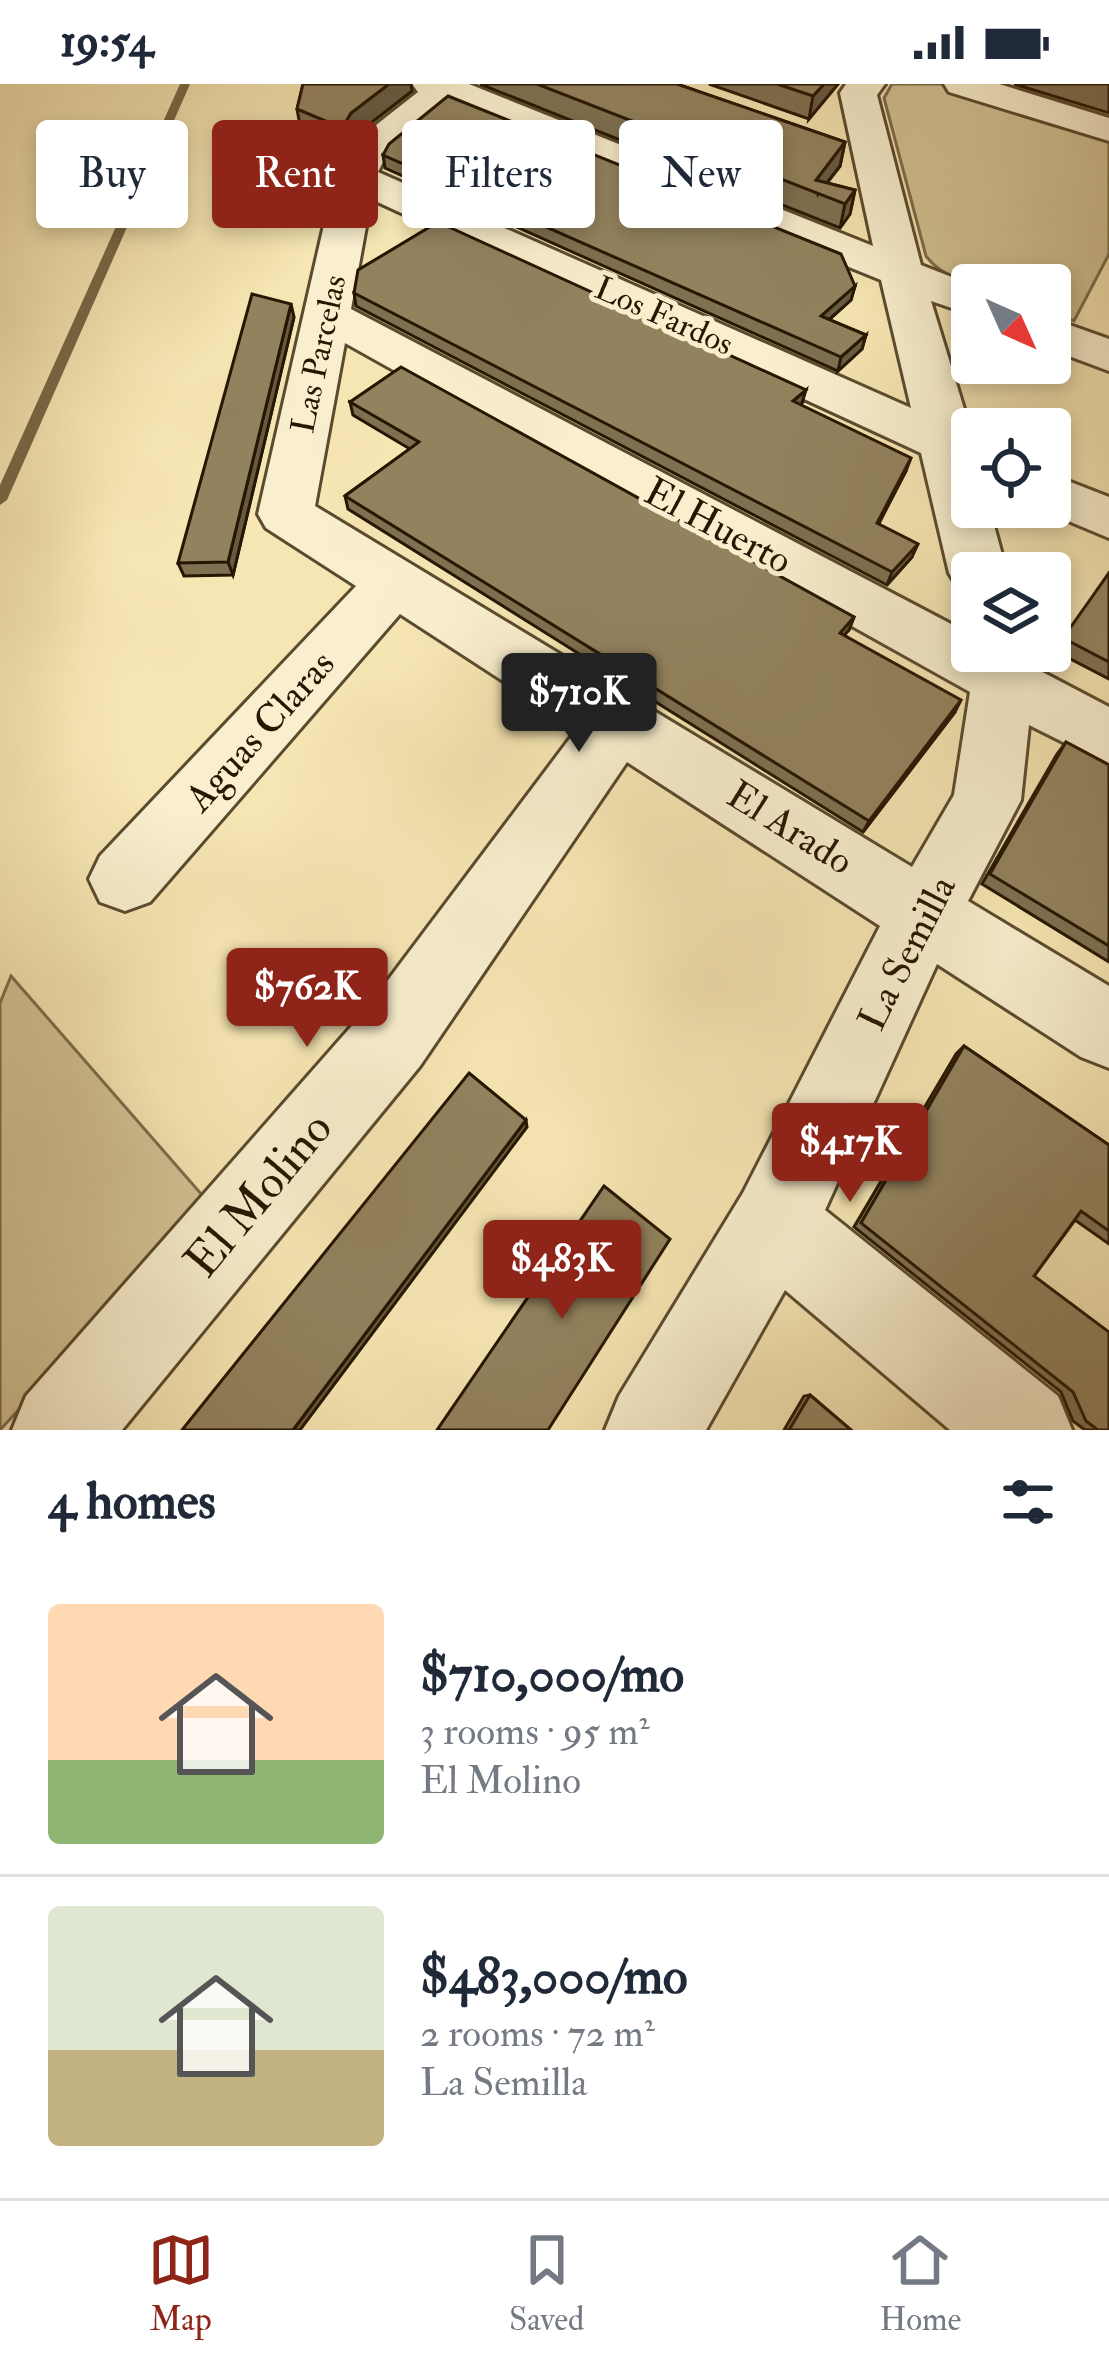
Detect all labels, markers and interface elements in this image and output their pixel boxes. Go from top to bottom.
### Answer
text: 19:54 [60,14,153,70]
chip: Buy [36,120,188,228]
chip: Rent [212,120,378,228]
chip: Filters [402,120,595,228]
chip: New [619,120,783,228]
north arrow [951,264,1071,384]
map controls [951,264,1071,672]
street label: Los Fardos [588,267,740,365]
street label: Las Parcelas [282,271,356,437]
button: locate [951,408,1071,528]
street label: El Huerto [636,467,800,585]
button: layers [951,552,1071,672]
street label: Aguas Claras [174,640,345,823]
pin: $710K [495,653,663,755]
text: $710K [529,667,629,716]
street label: El Arado [718,770,862,886]
street label: La Semilla [847,867,967,1039]
pin: $762K [223,948,391,1050]
text: $762K [254,962,360,1011]
street label: El Molino [172,1100,346,1290]
pin: $417K [766,1103,934,1205]
text: $417K [799,1117,901,1166]
pin: $483K [478,1220,646,1322]
text: $483K [510,1234,614,1283]
icon: filters [995,1469,1061,1535]
text: 4 homes [48,1470,216,1534]
text: $710,000/mo [420,1643,684,1707]
icon: home [144,1652,288,1796]
text: 3 rooms · 95 m² [420,1707,649,1756]
text: El Molino [420,1756,581,1805]
text: $483,000/mo [420,1945,688,2009]
icon: home [144,1954,288,2098]
text: 2 rooms · 72 m² [420,2009,655,2058]
text: La Semilla [420,2058,587,2107]
tab: Map [148,2227,214,2340]
tab: Saved [509,2227,584,2340]
tab: Home [880,2227,961,2340]

